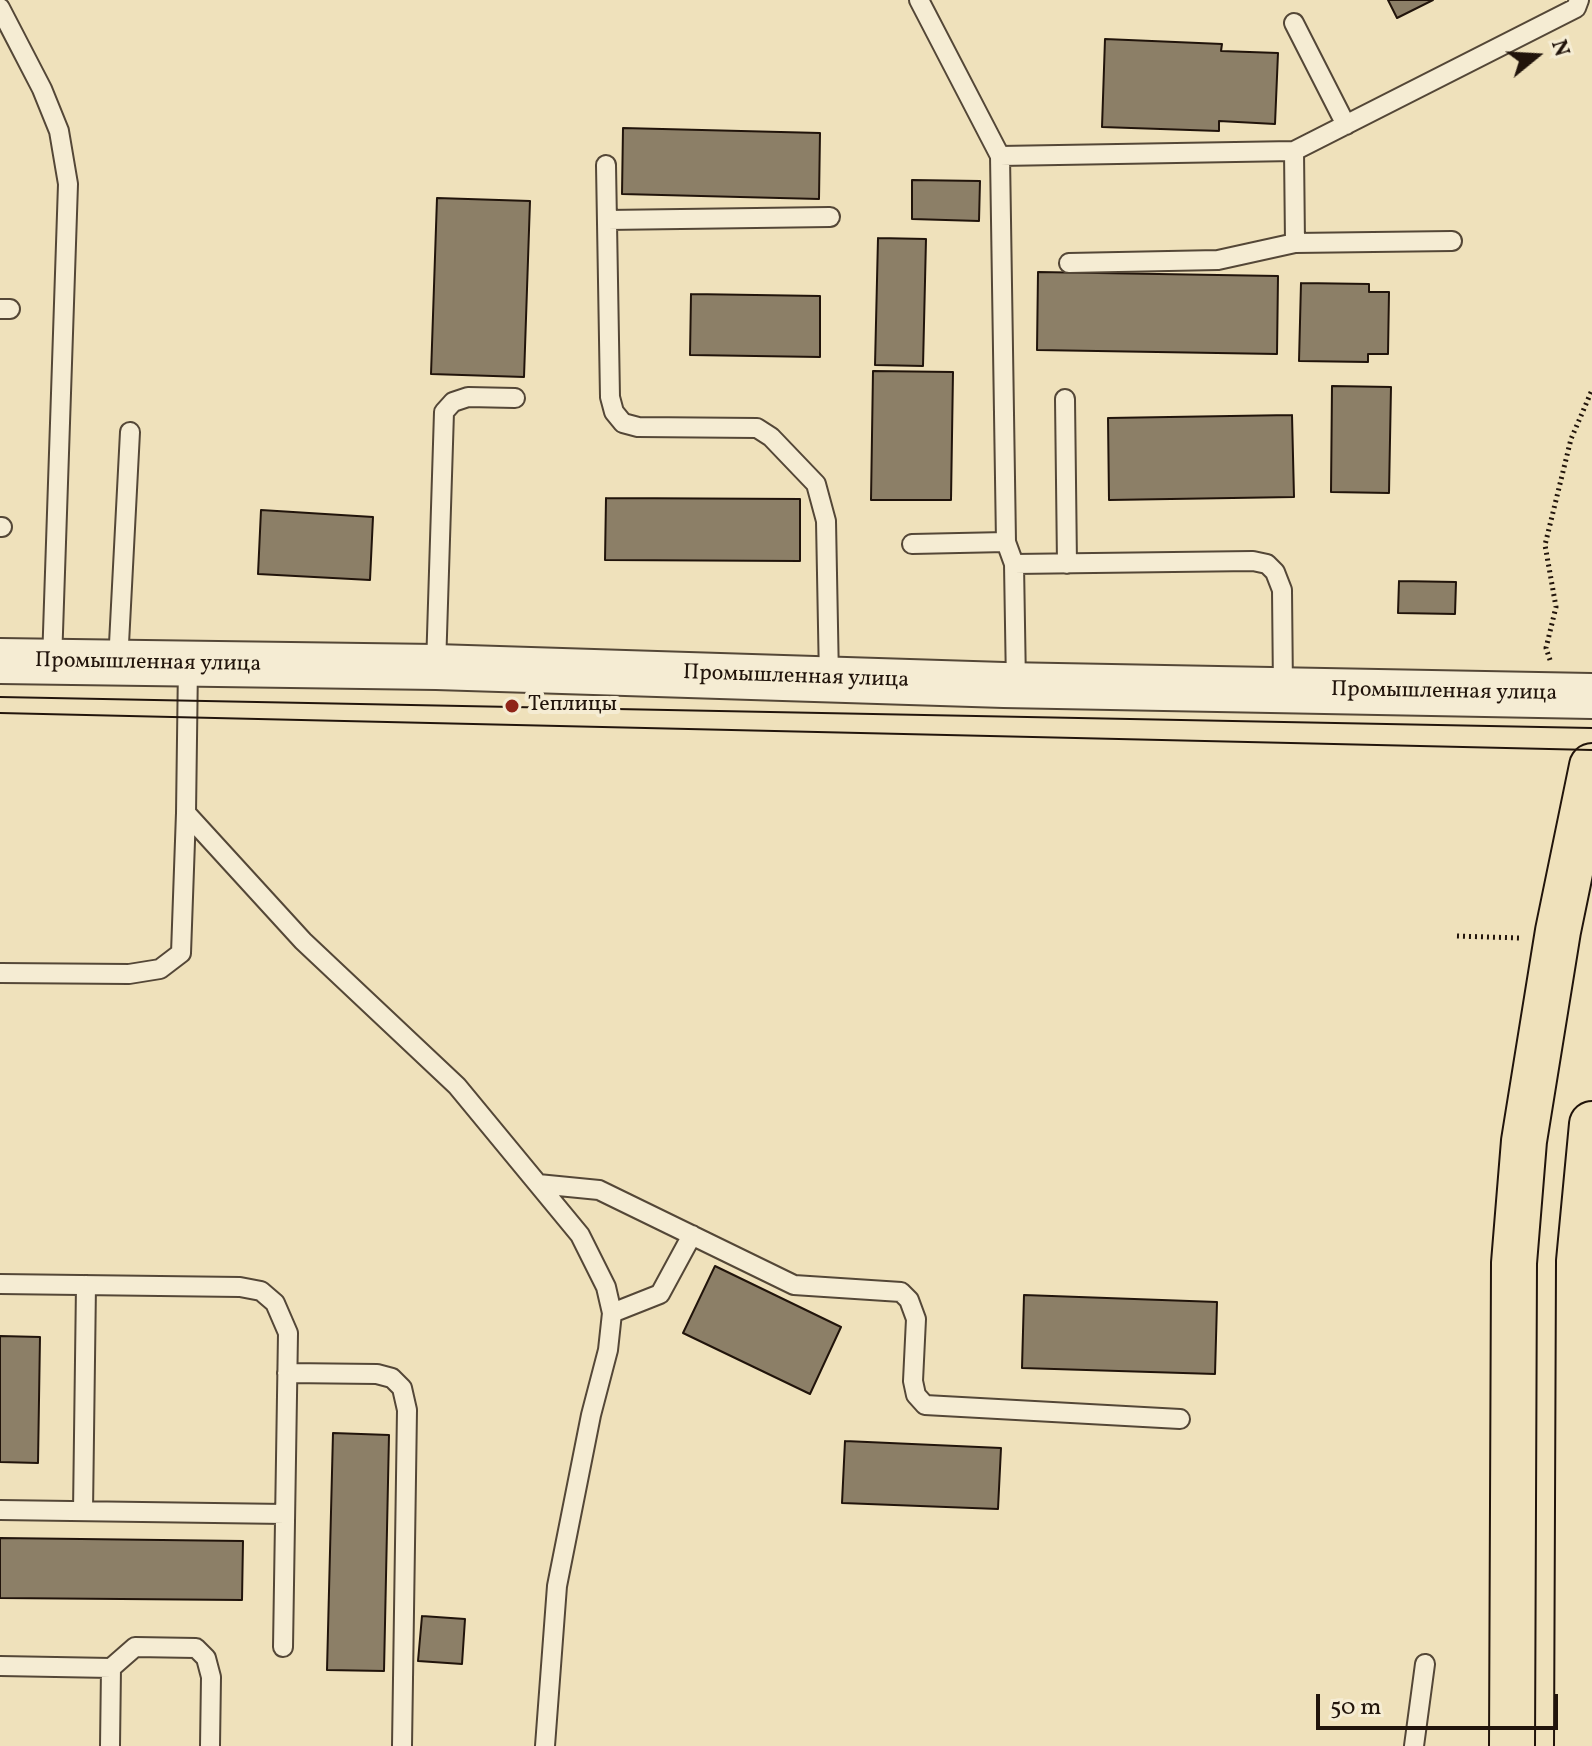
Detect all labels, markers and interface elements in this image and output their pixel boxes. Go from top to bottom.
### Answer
north arrow [1496,16,1576,96]
text: N [1542,36,1577,61]
street label: Промышленная улица [35,649,261,679]
street label: Промышленная улица [682,661,910,695]
street label: Промышленная улица [1331,678,1557,708]
place label: Теплицы [528,693,617,719]
marker: Теплицы [503,697,521,715]
scale bar [1320,1678,1562,1728]
text: 50 m [1330,1691,1382,1725]

